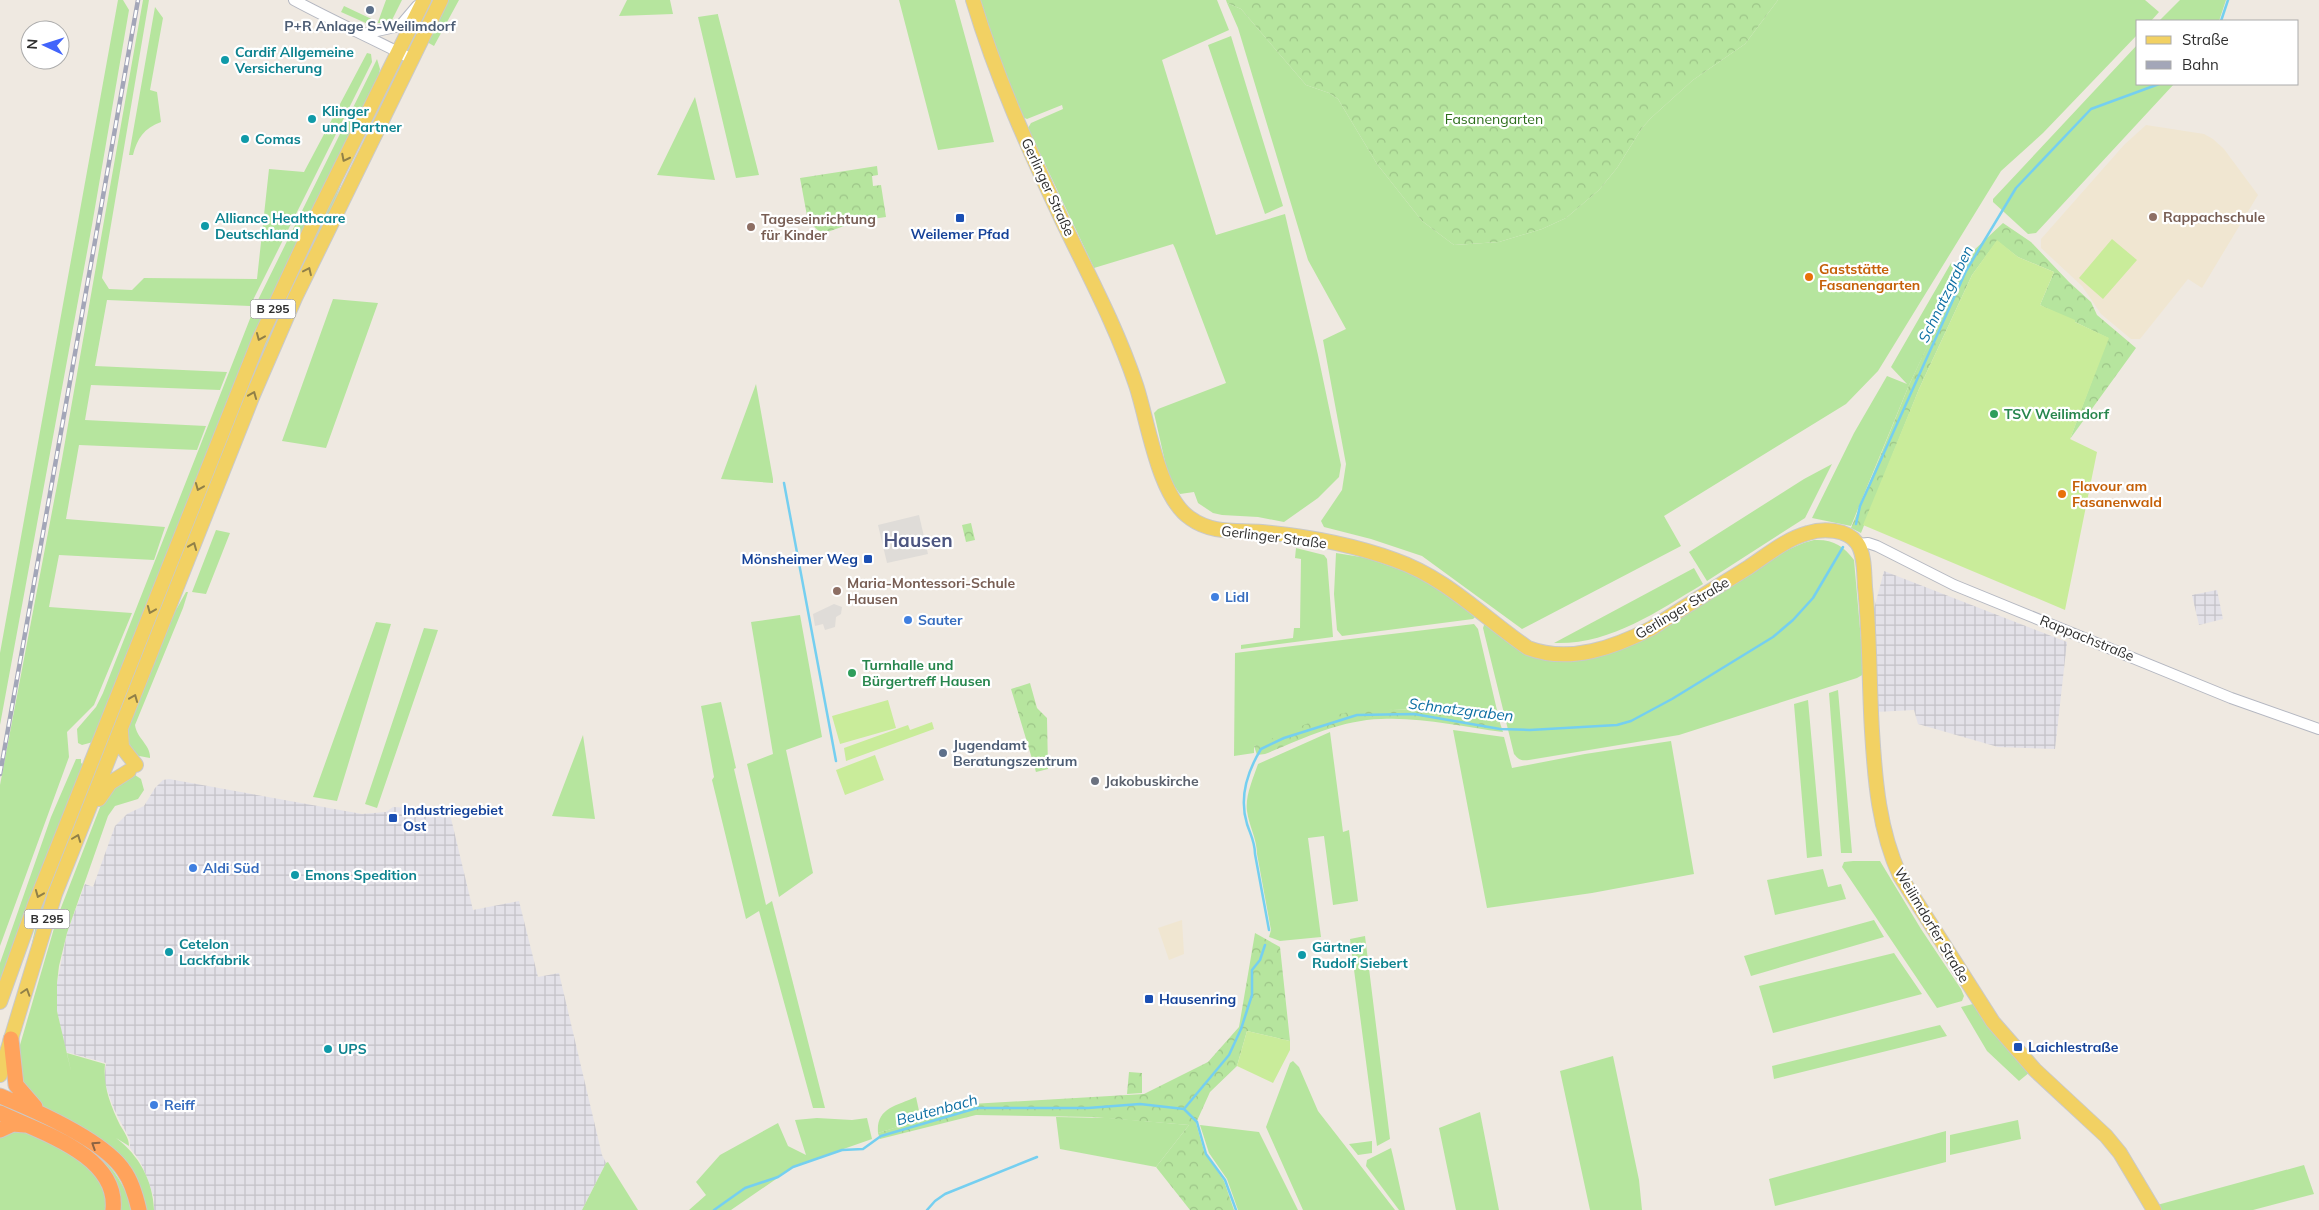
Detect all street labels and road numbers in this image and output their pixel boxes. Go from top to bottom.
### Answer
street label: Gerlinger Straße [1017,135,1079,239]
road number: B 295 [250,300,296,318]
street label: Gerlinger Straße [1220,522,1328,552]
street label: Gerlinger Straße [1632,573,1732,643]
street label: Rappachstraße [2037,611,2137,665]
street label: Weilimdorfer Straße [1891,864,1973,986]
road number: B 295 [24,910,70,929]

